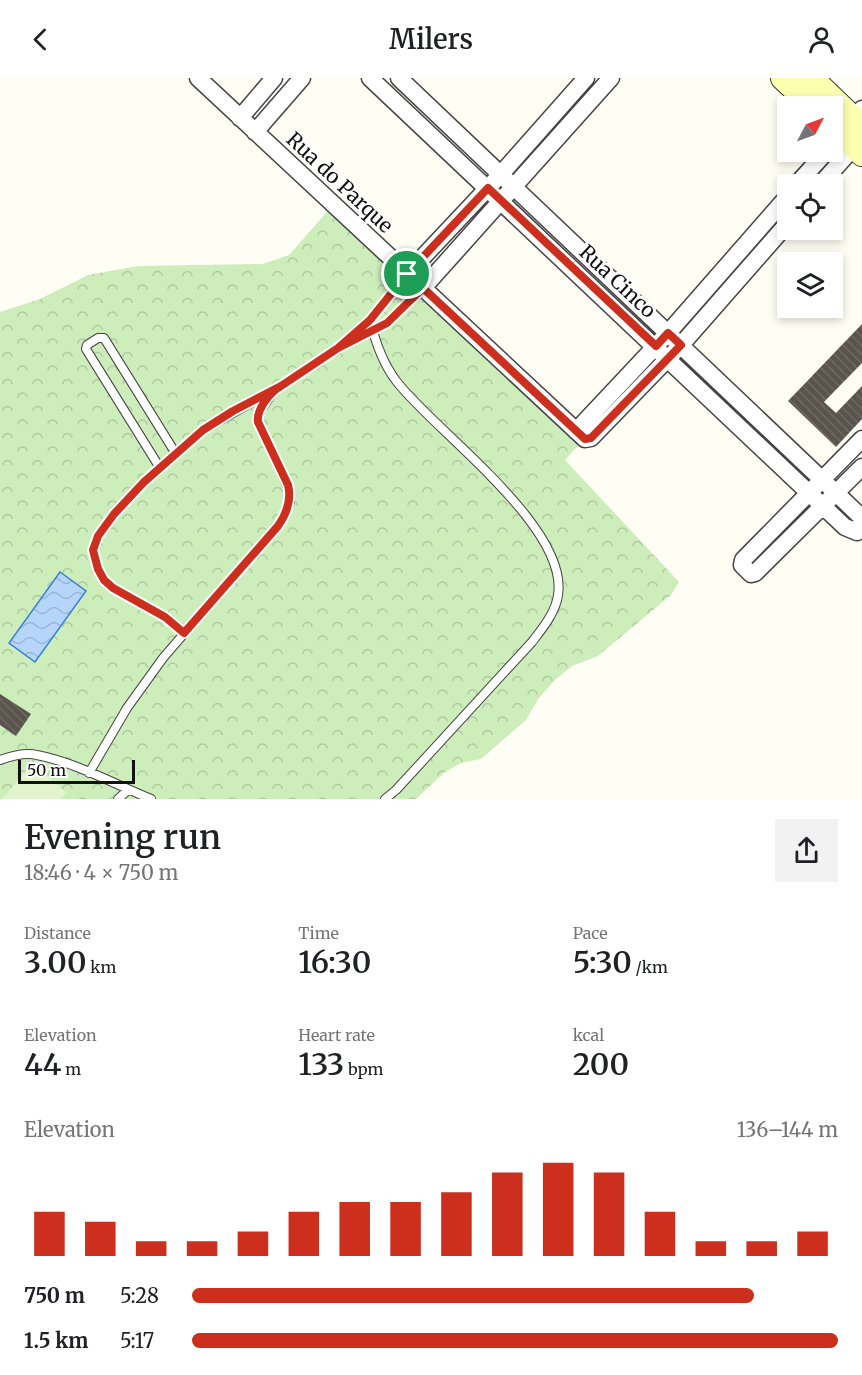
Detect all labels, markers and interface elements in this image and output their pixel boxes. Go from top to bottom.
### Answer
text: Milers [389,22,473,56]
icon: back [24,23,57,56]
icon: person [805,23,838,56]
north arrow [777,96,843,162]
map controls [777,96,843,318]
street label: Rua do Parque [282,126,398,238]
button: locate [777,174,843,240]
street label: Rua Cinco [574,239,662,323]
pin [381,248,432,299]
button: layers [777,252,843,318]
icon: arrive [390,257,423,290]
scale bar [18,757,135,784]
text: 50 m [27,760,66,780]
text: Evening run [24,817,221,858]
button: share [775,819,838,882]
text: 18:46 · 4 × 750 m [24,860,178,885]
text: Distance [24,923,91,943]
text: Time [298,923,339,943]
text: Pace [573,923,608,943]
text: 3.00 [24,943,86,981]
text: 16:30 [298,943,371,981]
text: 5:30 [573,943,632,981]
text: km [86,957,116,977]
text: /km [632,957,668,977]
text: Elevation [24,1025,97,1045]
text: Heart rate [298,1025,375,1045]
text: kcal [573,1025,604,1045]
text: 44 [24,1045,61,1083]
text: 133 [298,1045,344,1083]
text: 200 [573,1045,629,1083]
text: m [61,1059,81,1079]
text: bpm [344,1059,383,1079]
text: Elevation [24,1117,115,1142]
text: 136–144 m [737,1117,838,1142]
text: 750 m [24,1283,85,1308]
text: 5:28 [120,1283,159,1308]
text: 1.5 km [24,1328,88,1353]
text: 5:17 [120,1328,154,1353]

